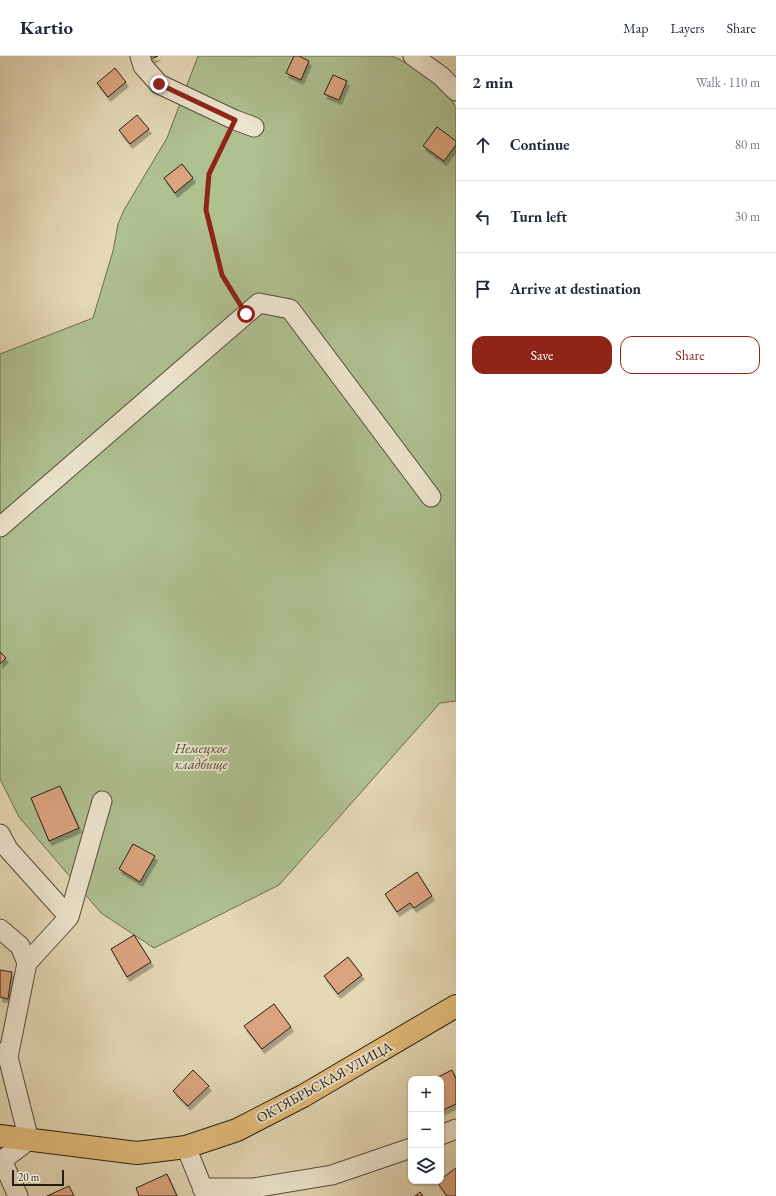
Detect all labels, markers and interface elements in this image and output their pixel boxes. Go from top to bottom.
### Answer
text: Kartio [20,15,73,40]
text: Map [623,19,648,37]
text: Layers [670,19,705,37]
text: Share [727,19,756,37]
text: 2 min [472,71,513,93]
text: Walk · 110 m [696,74,760,91]
route end [150,75,168,93]
icon: ahead [472,134,494,156]
text: Continue [510,135,570,154]
text: 80 m [735,136,760,153]
icon: left [472,206,494,228]
text: Turn left [510,207,567,226]
text: 30 m [735,208,760,225]
icon: arrive [472,278,494,300]
text: Arrive at destination [510,279,641,298]
route start [237,305,255,323]
button: Save [472,336,612,374]
button: Share [620,336,760,374]
park label: Немецкое кладбище [174,739,228,773]
street label: ОКТЯБРЬСКАЯ УЛИЦА [253,1037,395,1127]
map controls [408,1076,444,1184]
button: + [408,1076,444,1112]
button: − [408,1112,444,1148]
button: layers [408,1148,444,1184]
scale bar [12,1168,64,1187]
text: 20 m [18,1170,39,1184]

